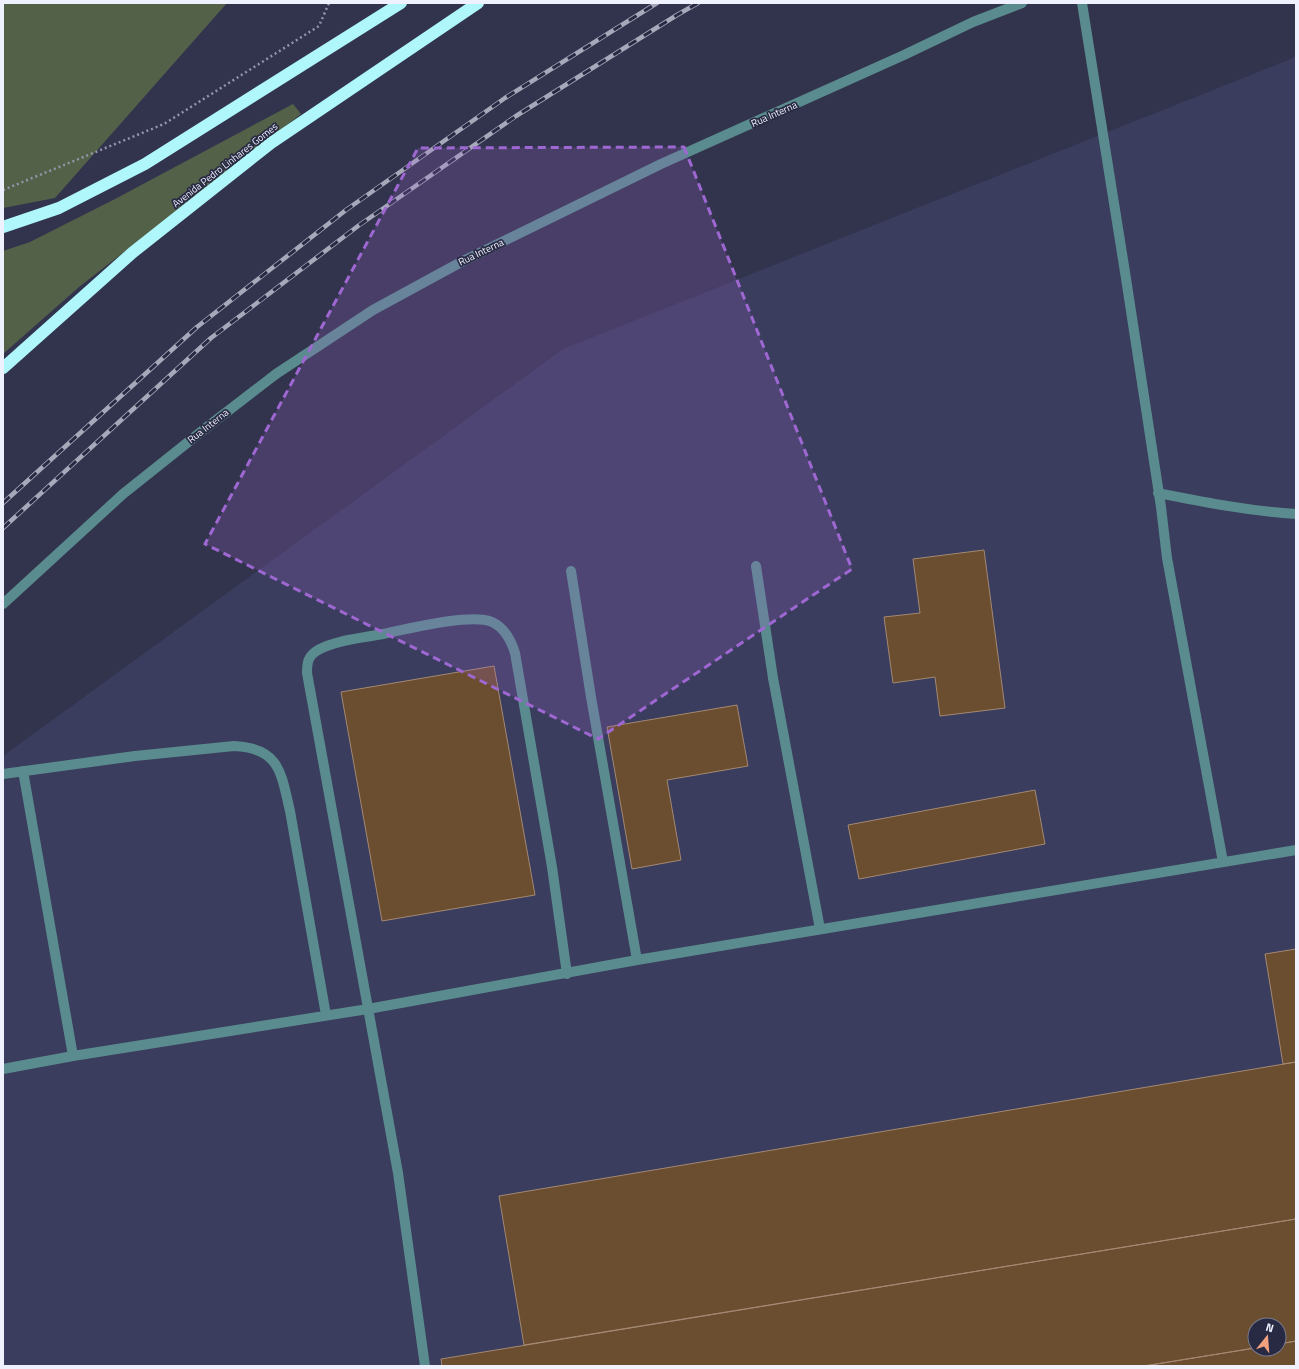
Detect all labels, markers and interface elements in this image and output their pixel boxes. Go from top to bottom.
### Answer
street label: Rua Interna [749,97,799,131]
street label: Avenida Pedro Linhares Gomes [169,119,281,211]
street label: Rua Interna [456,235,506,269]
street label: Rua Interna [184,405,232,447]
north arrow [1247,1317,1287,1357]
text: N [1264,1319,1276,1336]

